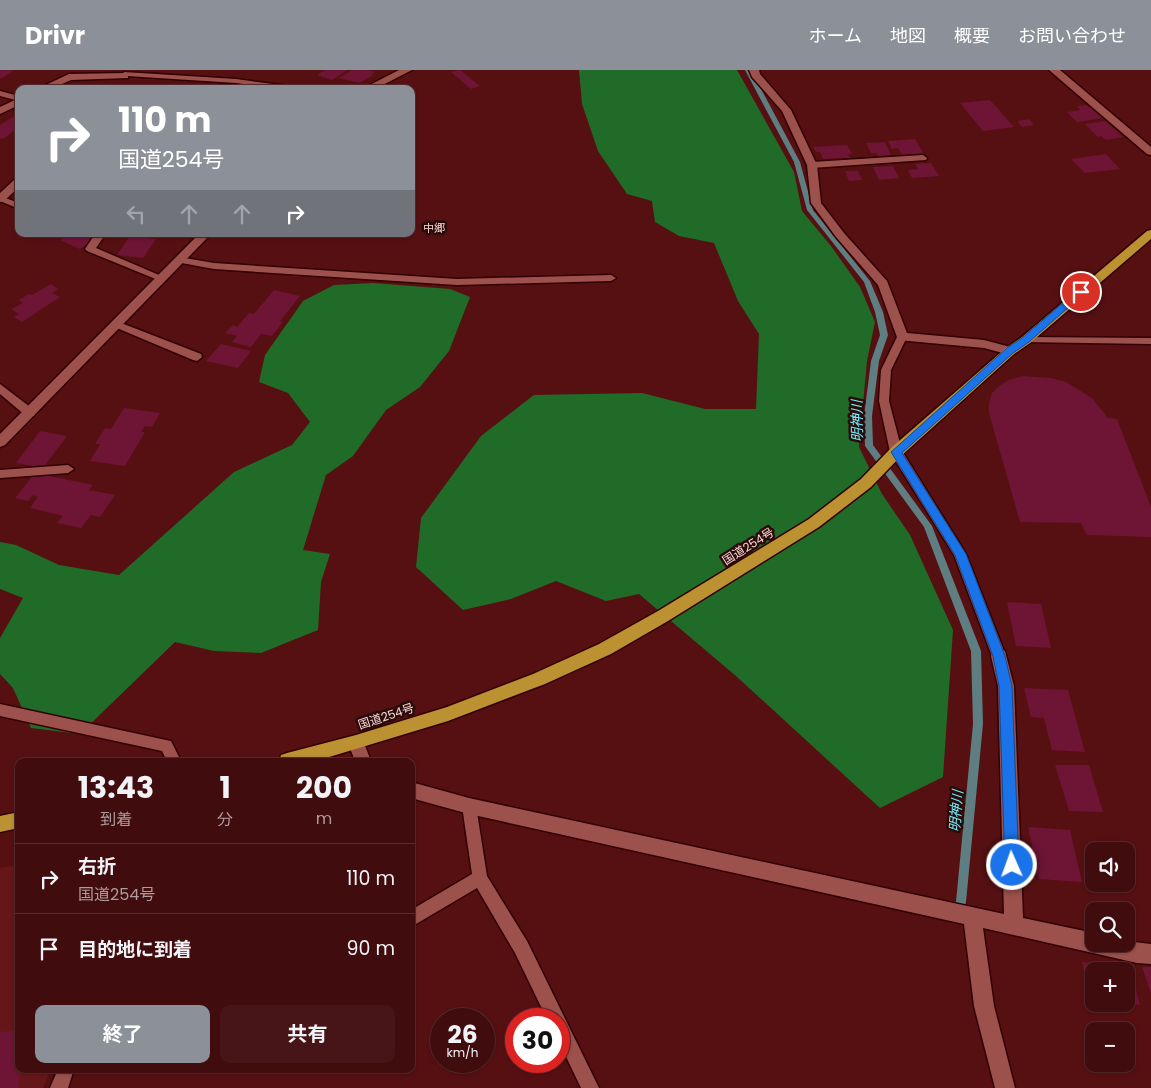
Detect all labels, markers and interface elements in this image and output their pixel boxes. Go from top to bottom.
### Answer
text: Drivr [25,19,85,52]
text: ホーム [809,23,862,48]
text: 地図 [890,23,926,48]
text: 概要 [954,23,990,48]
text: お問い合わせ [1018,23,1126,48]
text: 110 m [118,95,212,144]
icon: right [35,105,100,170]
text: 国道254号 [118,144,224,175]
icon: left [122,200,150,228]
icon: ahead [175,200,203,228]
icon: ahead [228,200,256,228]
icon: right [281,200,309,228]
district label: 中郷 [423,220,445,236]
pin [1060,271,1102,313]
icon: arrive [1067,278,1095,306]
water label: 明神川 [847,398,867,442]
street label: 国道254号 [719,523,777,569]
street label: 国道254号 [356,699,416,733]
text: 13:43 [78,766,154,809]
text: 1 [219,766,231,809]
text: 200 [296,766,352,809]
water label: 明神川 [944,787,968,833]
text: m [316,807,332,830]
text: 到着 [100,808,132,831]
text: 分 [217,808,233,831]
position arrow [985,838,1037,890]
map controls [1085,842,1135,1072]
button: sound [1085,842,1135,892]
text: 右折 [78,853,116,880]
icon: right [35,865,63,893]
text: 110 m [346,865,395,892]
text: 国道254号 [78,883,155,906]
button: search [1085,902,1135,952]
icon: arrive [35,935,63,963]
text: 90 m [346,935,395,962]
text: 目的地に到着 [78,936,192,963]
button: + [1085,962,1135,1012]
button: 終了 [35,1005,210,1063]
button: 共有 [220,1005,395,1063]
speed limit sign: 30 [505,1008,570,1073]
text: 26 [447,1017,478,1052]
button: − [1085,1022,1135,1072]
text: km/h [447,1044,478,1061]

